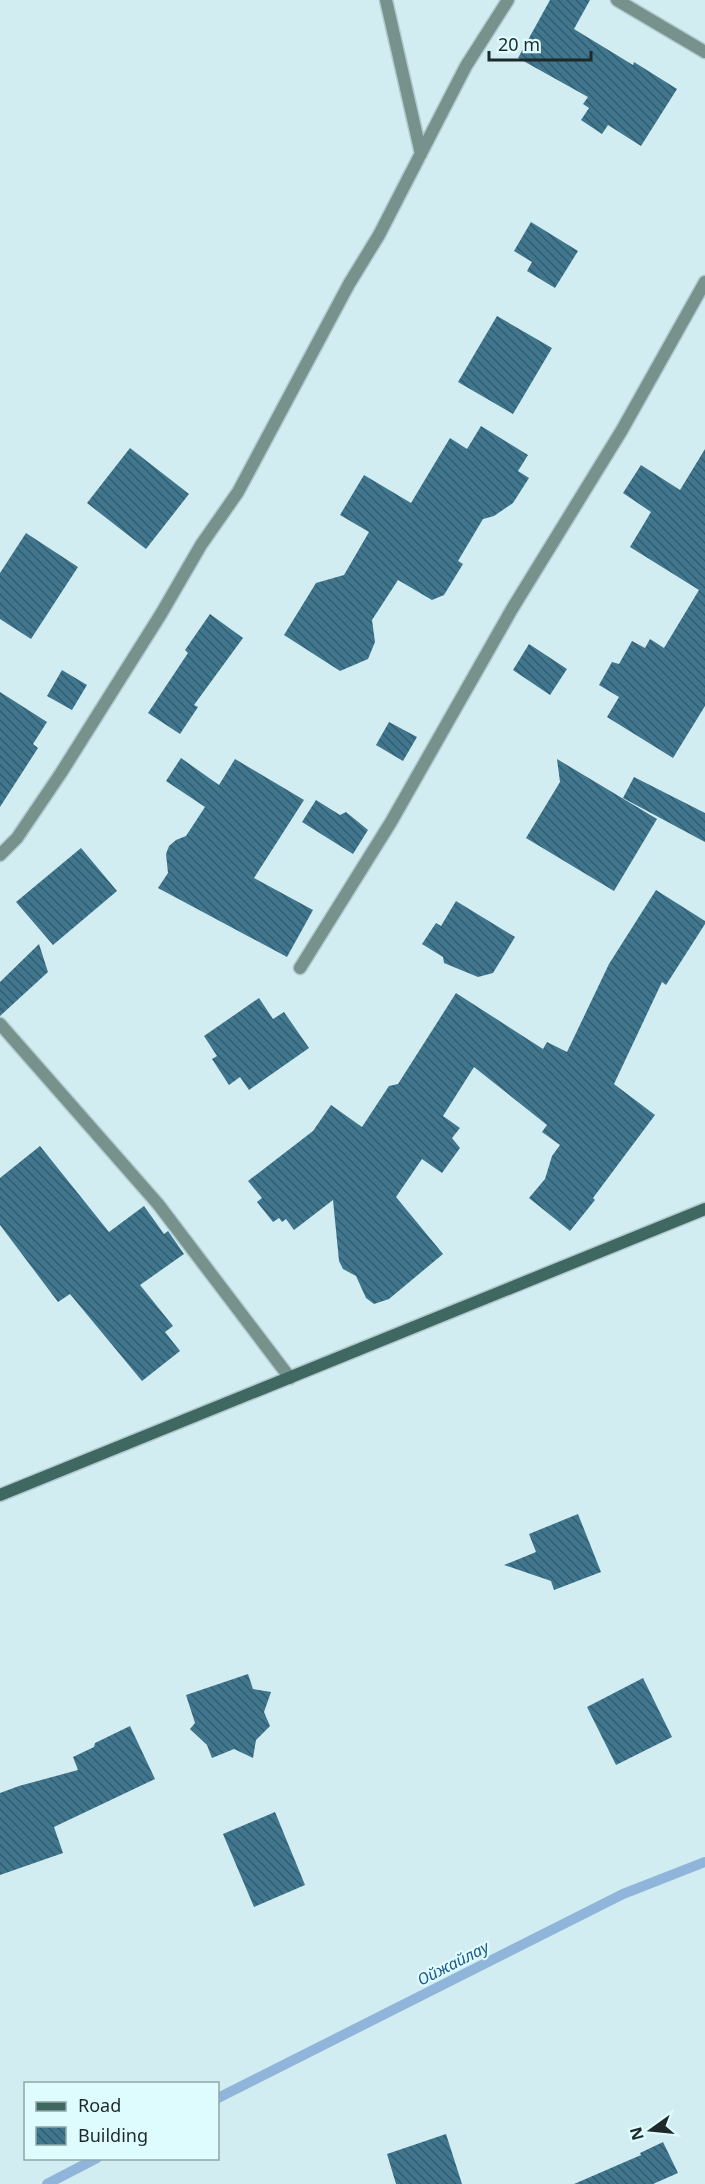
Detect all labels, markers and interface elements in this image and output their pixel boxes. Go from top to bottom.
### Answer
scale bar [489,24,591,62]
text: 20 m [498,32,540,56]
water label: Ойжайлау [413,1935,494,1991]
legend [24,2082,219,2160]
text: Road [78,2093,121,2117]
north arrow [621,2100,681,2160]
text: Building [78,2123,148,2147]
text: N [624,2125,649,2143]

